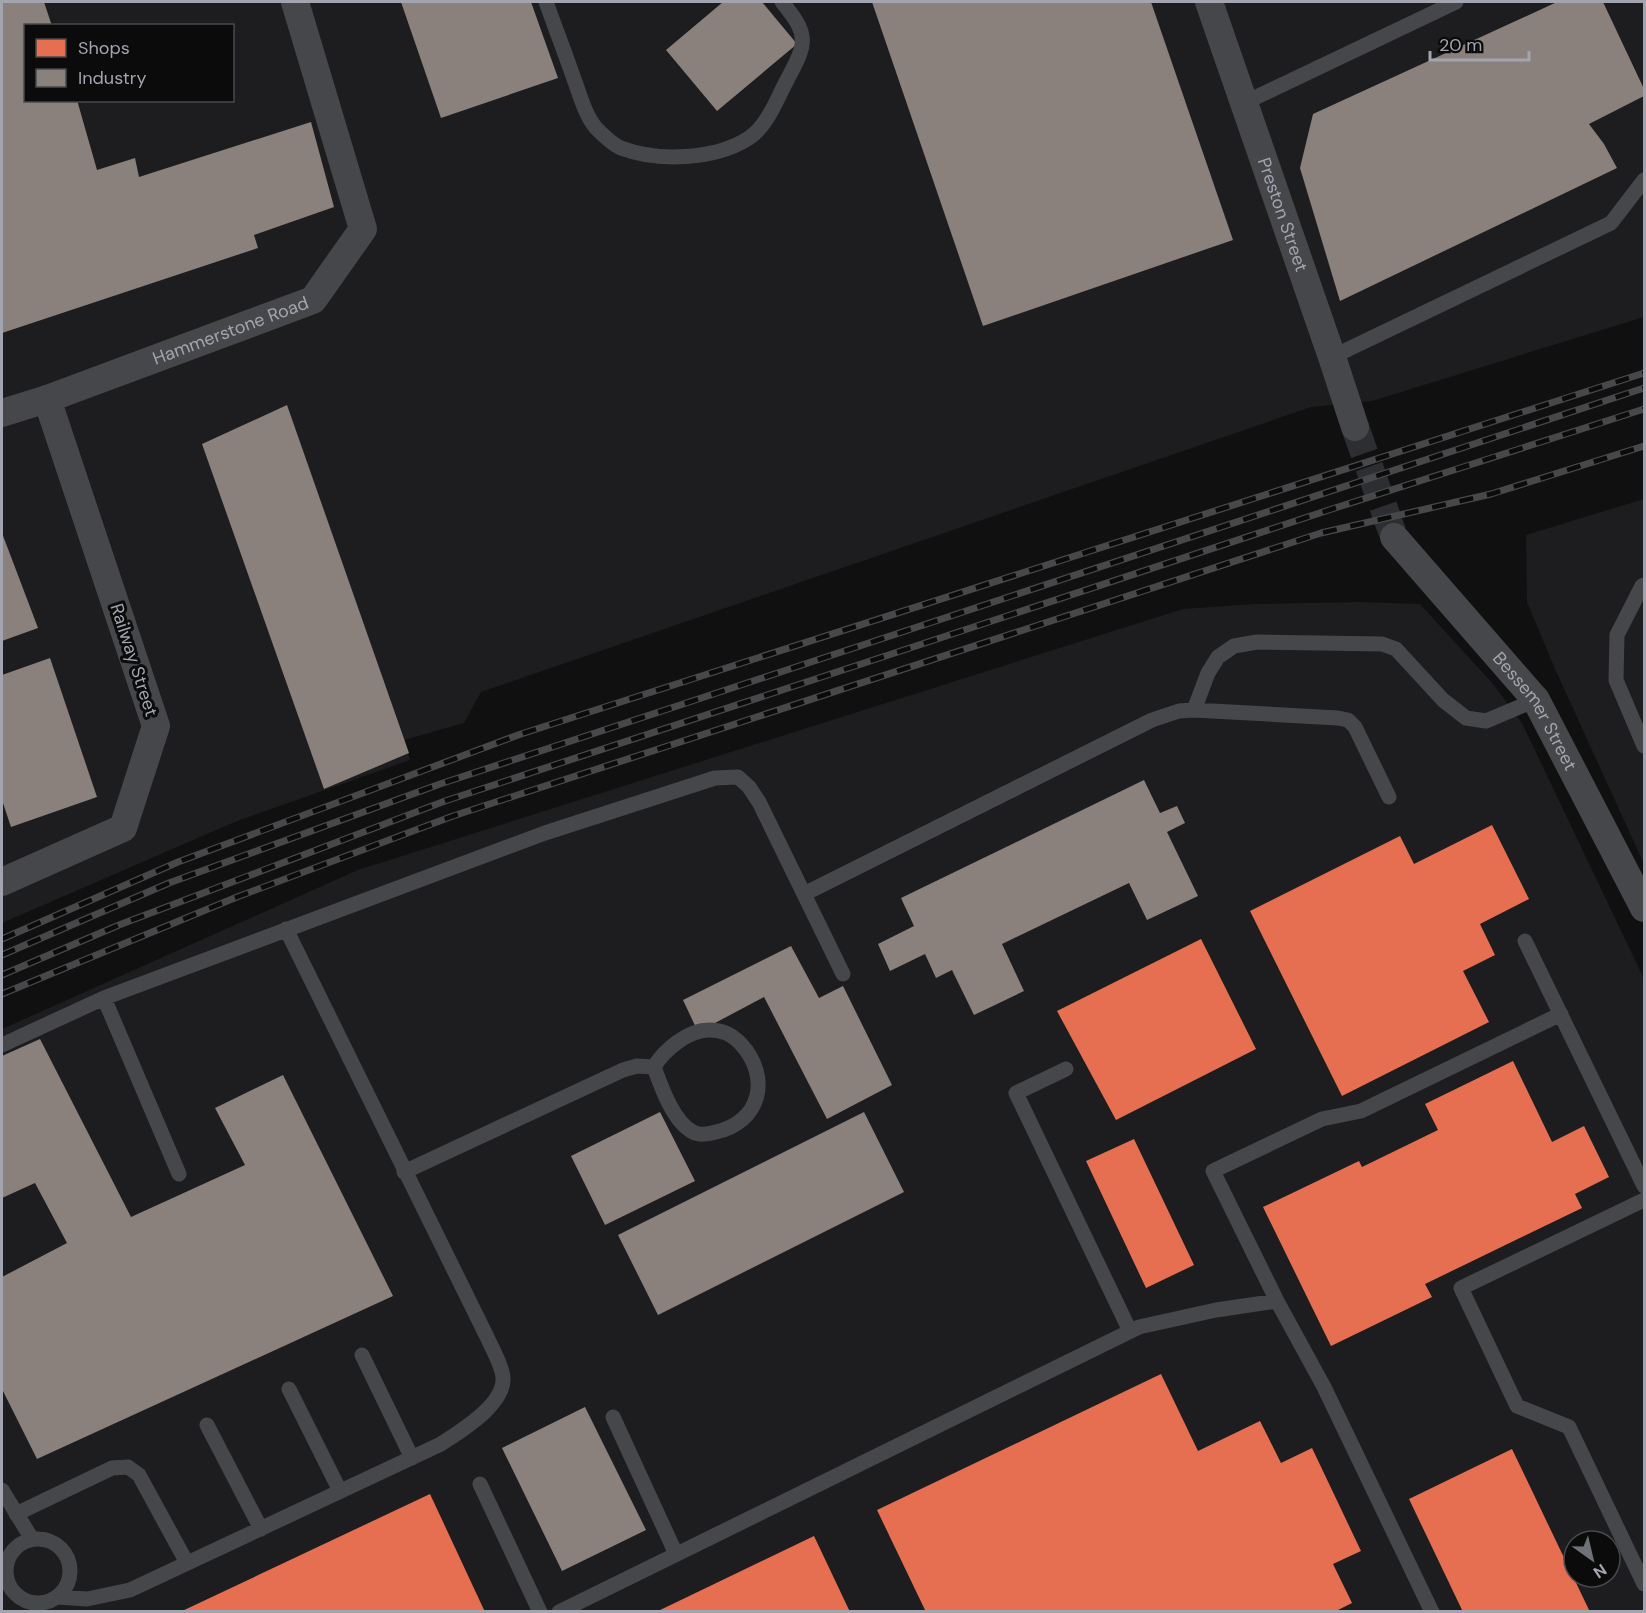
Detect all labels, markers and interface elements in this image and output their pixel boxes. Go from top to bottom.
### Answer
legend [24,24,234,102]
scale bar [1430,24,1529,62]
text: 20 m [1439,33,1482,57]
text: Shops [78,36,130,60]
text: Industry [78,66,147,90]
street label: Preston Street [1252,154,1314,275]
street label: Hammerstone Road [149,291,312,371]
street label: Railway Street [104,601,164,719]
street label: Bessemer Street [1487,647,1583,775]
north arrow [1562,1529,1622,1589]
text: N [1589,1559,1611,1583]

